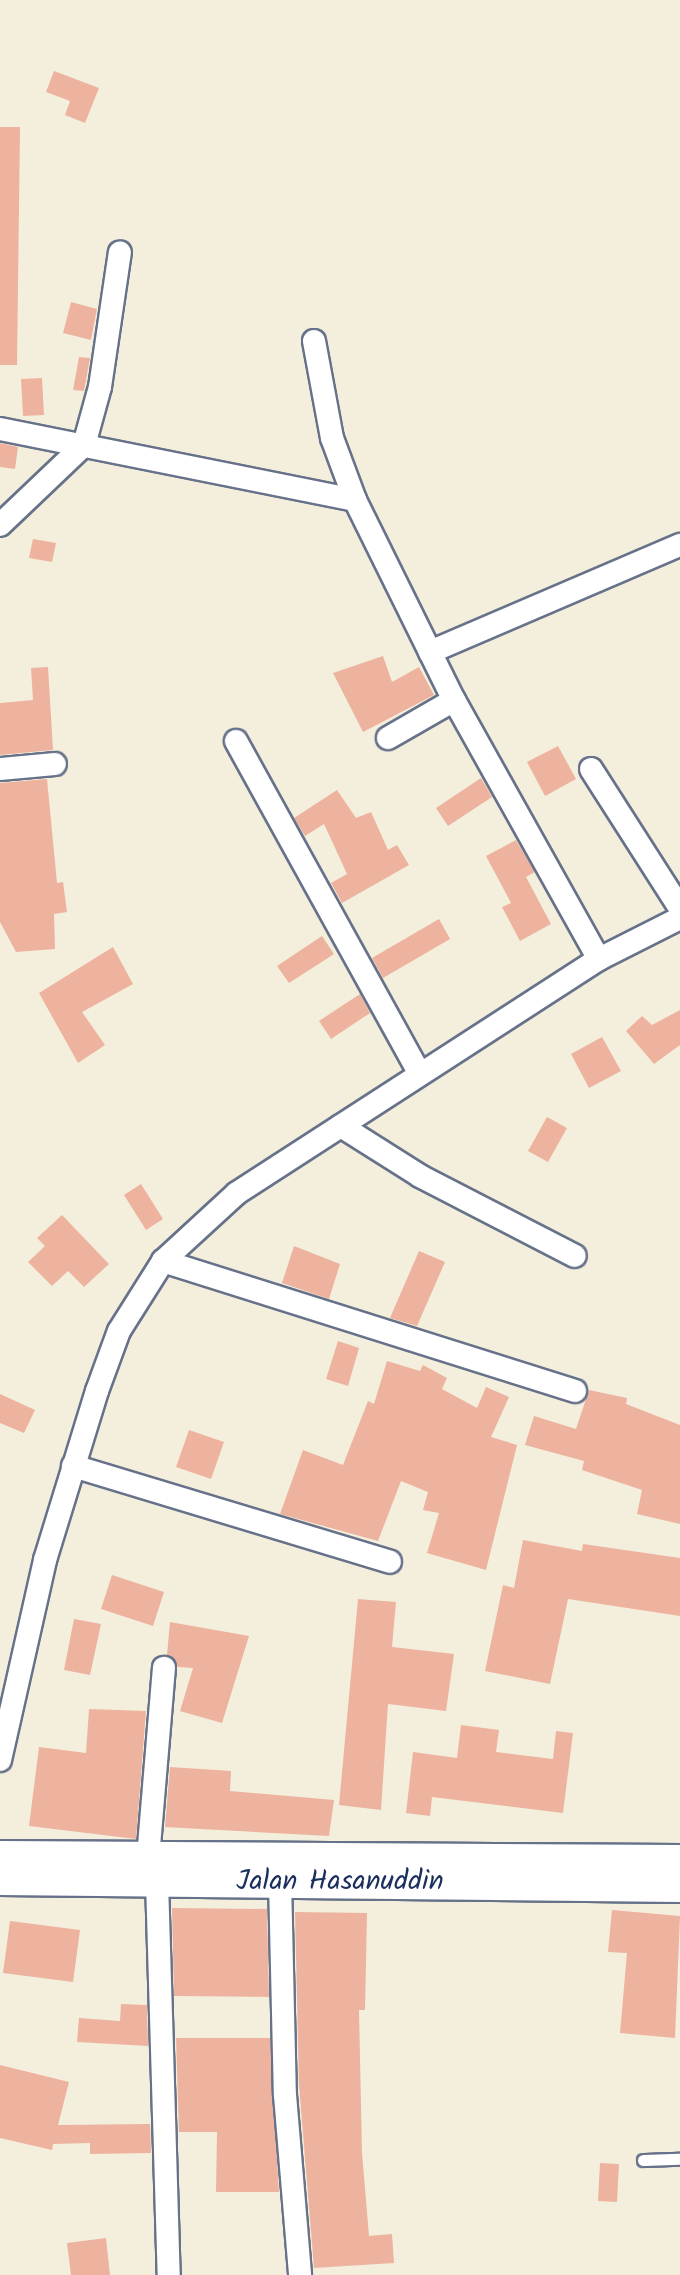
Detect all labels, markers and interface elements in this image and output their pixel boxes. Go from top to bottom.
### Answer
street label: Jalan Hasanuddin [236,1865,444,1899]

